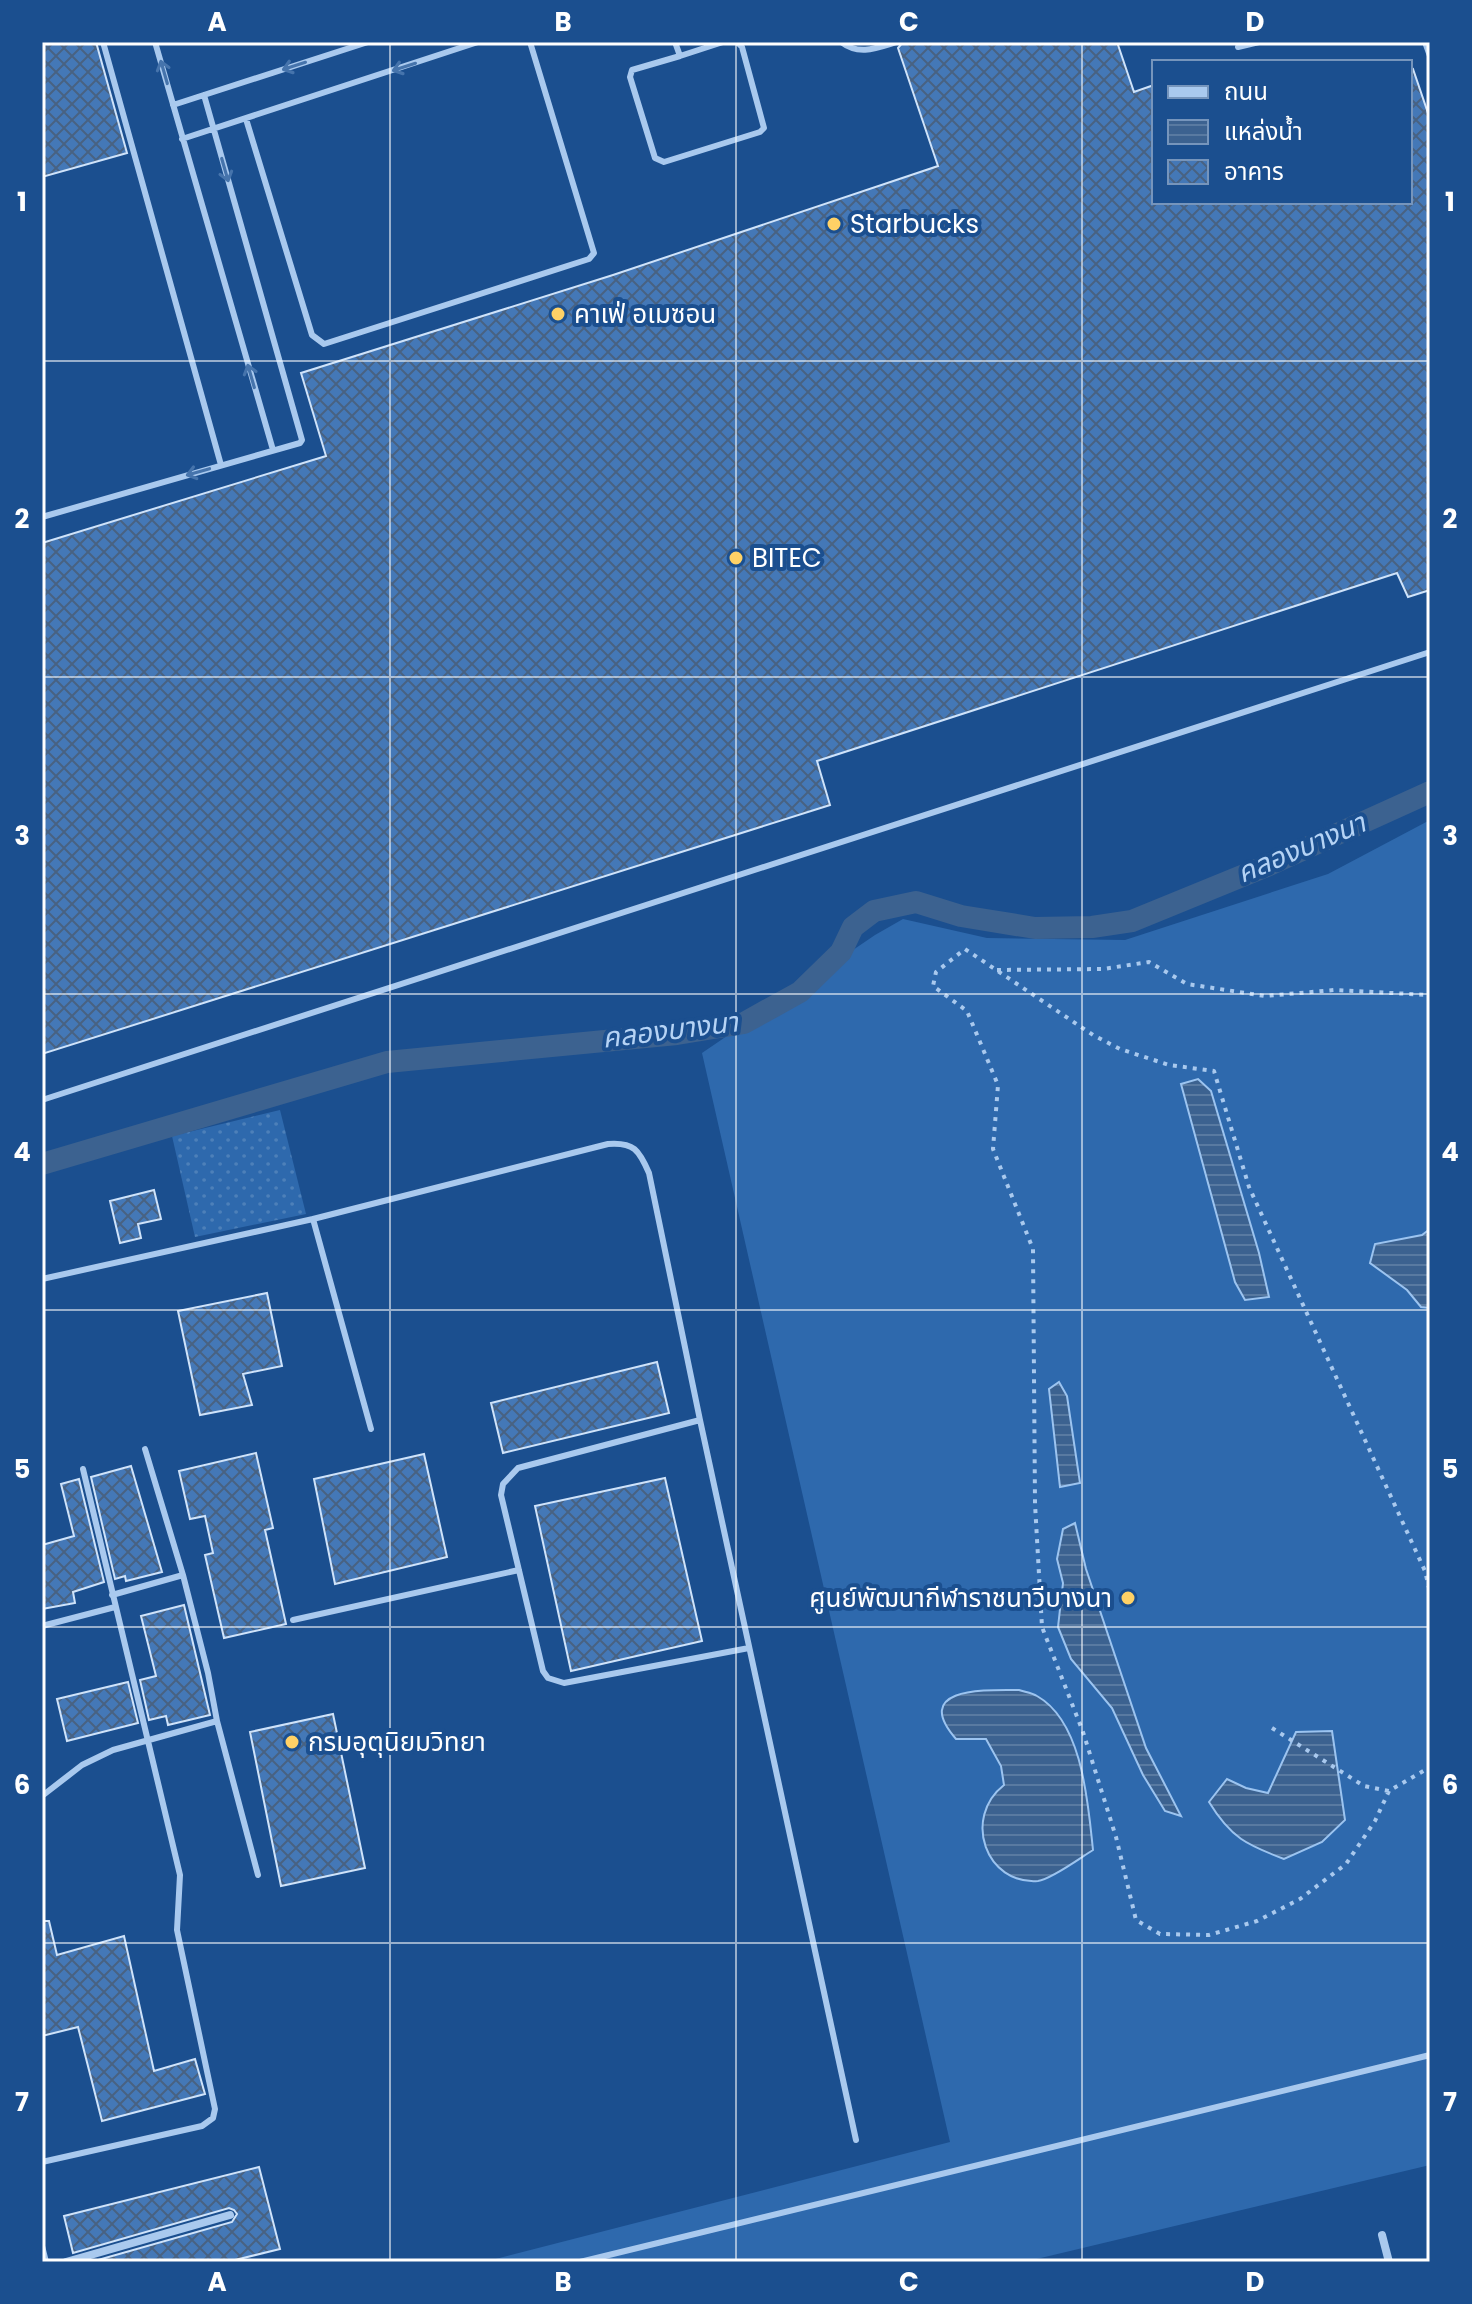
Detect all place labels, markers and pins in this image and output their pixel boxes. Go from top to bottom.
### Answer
place label: Starbucks [850,206,979,242]
marker: Starbucks [825,215,843,233]
place label: คาเฟ่ อเมซอน [574,296,716,332]
marker: คาเฟ่ อเมซอน [549,305,567,323]
place label: BITEC [752,540,822,576]
marker: BITEC [727,549,745,567]
place label: ศูนย์พัฒนากีฬาราชนาวีบางนา [809,1580,1112,1616]
marker: ศูนย์พัฒนากีฬาราชนาวีบางนา [1119,1589,1137,1607]
place label: กรมอุตุนิยมวิทยา [308,1724,486,1760]
marker: กรมอุตุนิยมวิทยา [283,1733,301,1751]

